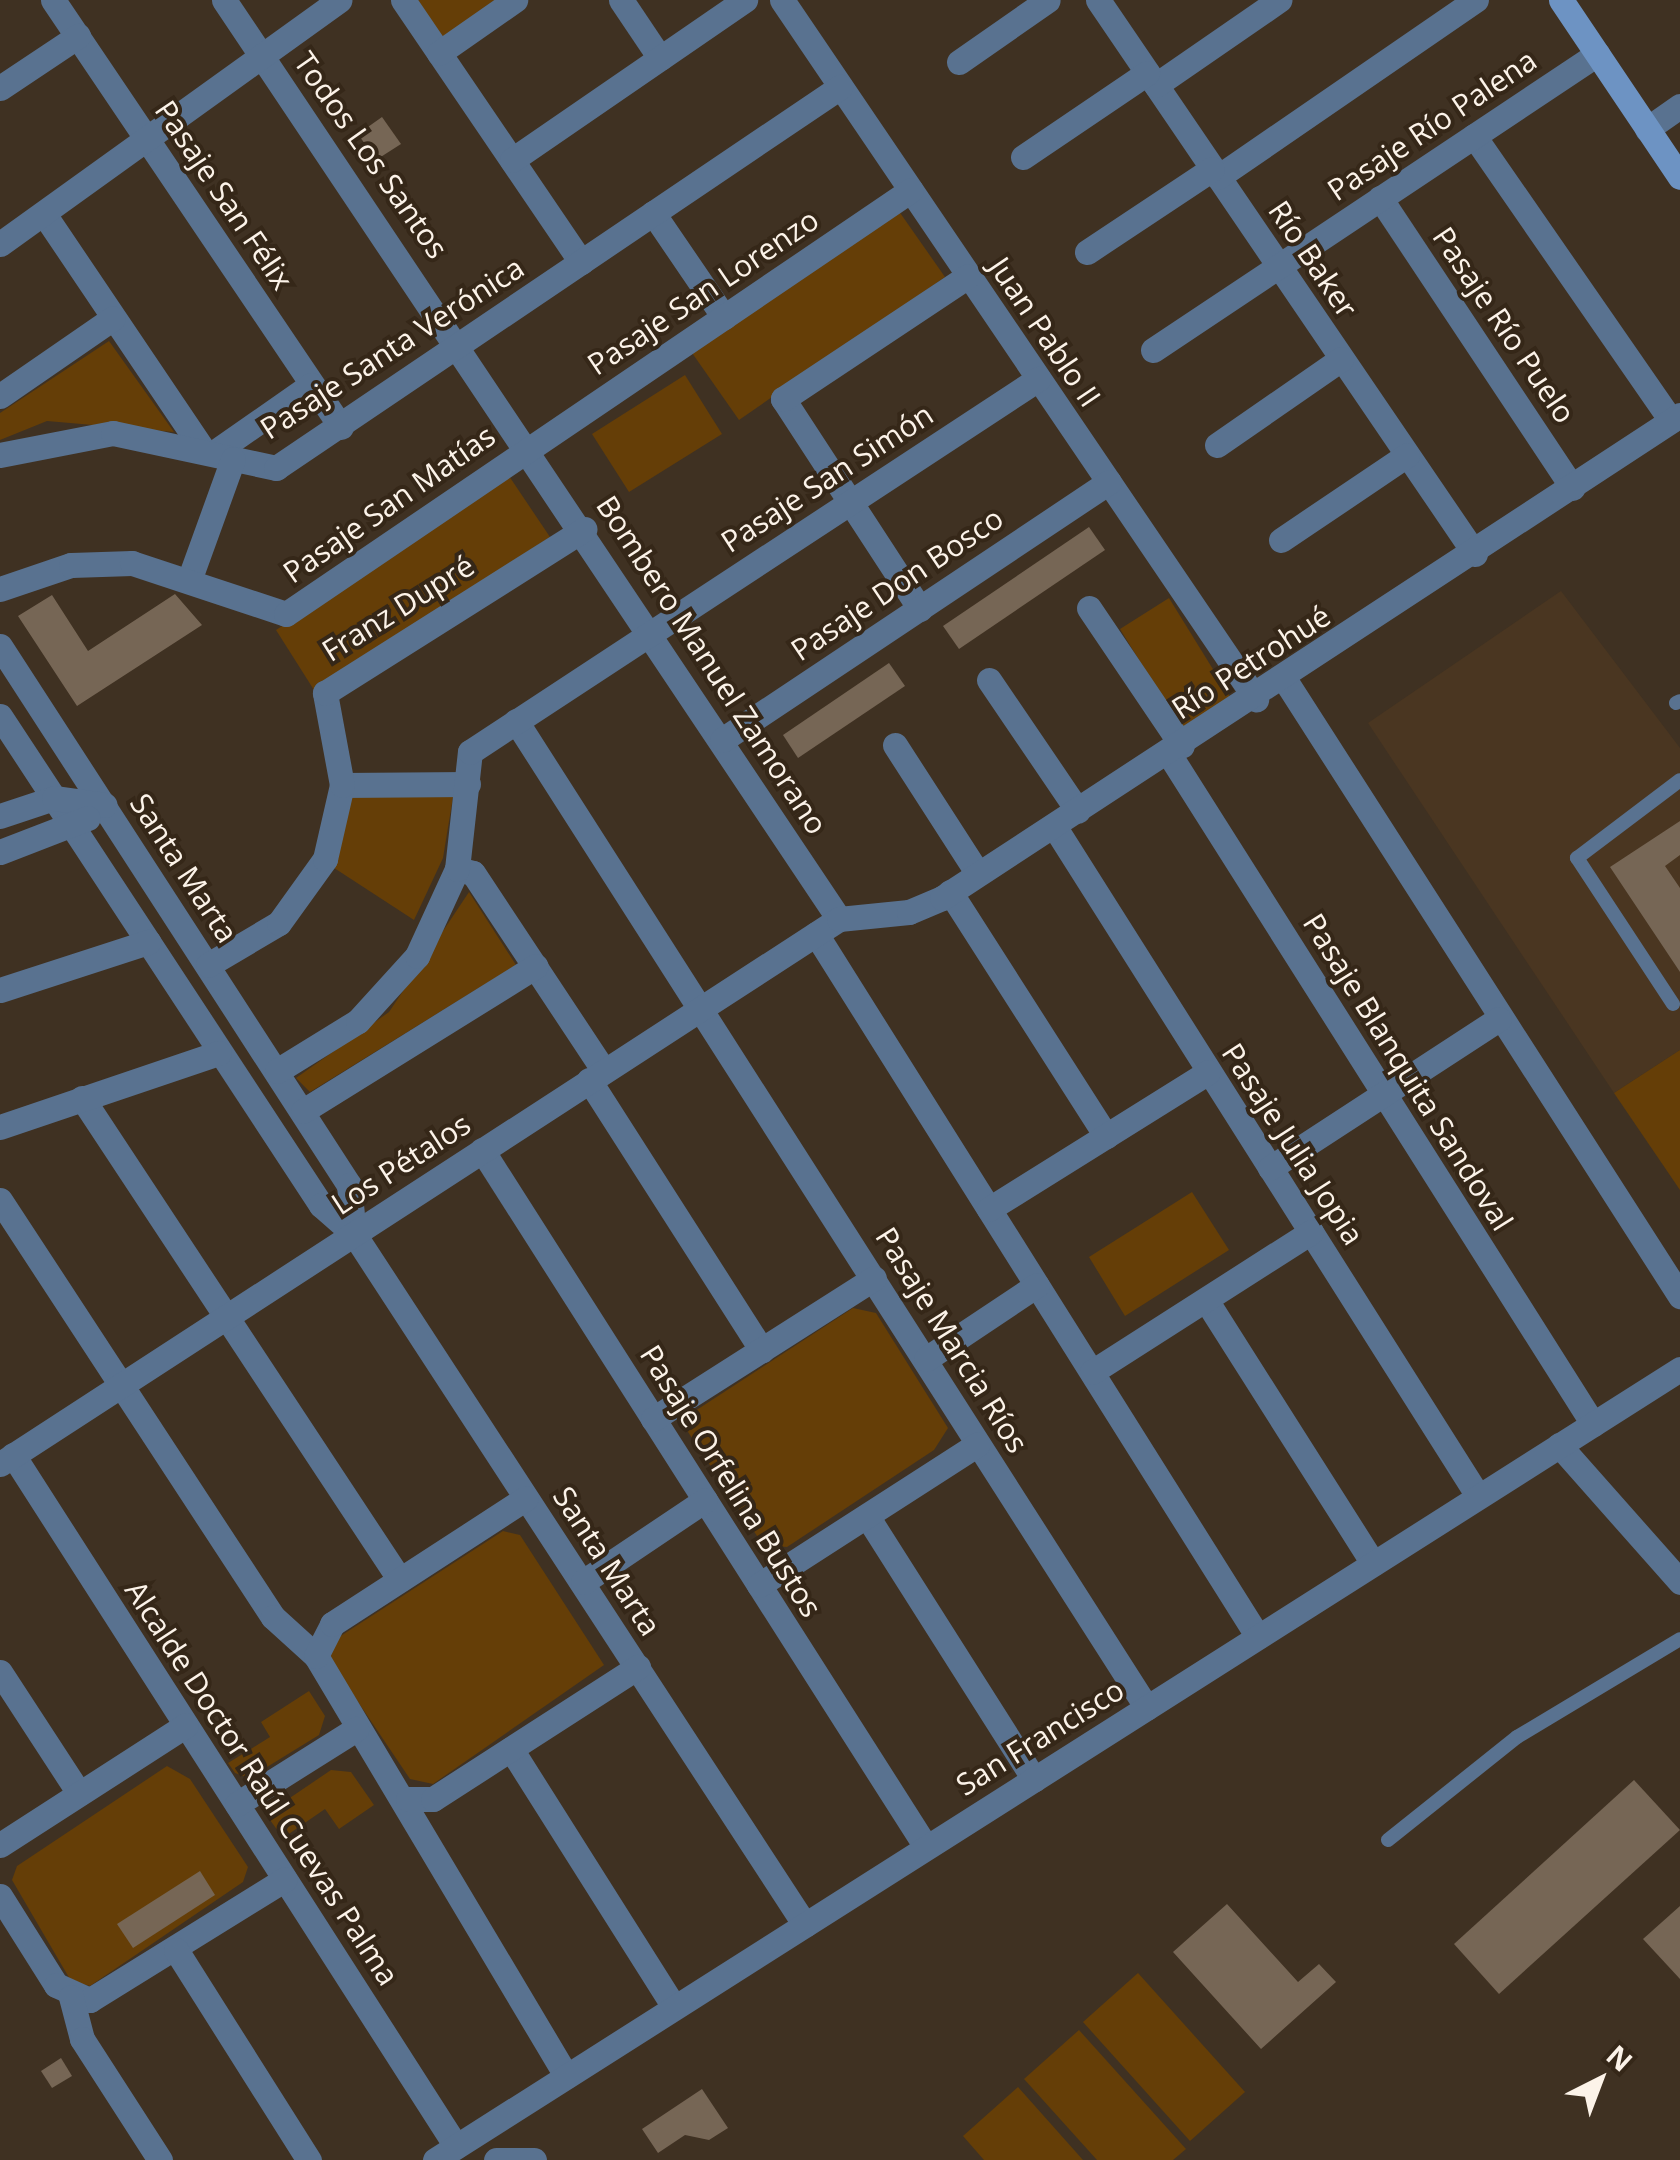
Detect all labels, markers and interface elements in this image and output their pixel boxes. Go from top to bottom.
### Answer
street label: Pasaje Río Palena [1321,42,1543,208]
street label: Todos Los Santos [286,45,456,265]
street label: Pasaje San Félix [147,94,301,296]
street label: Río Baker [1261,194,1365,324]
street label: Pasaje San Lorenzo [581,201,825,383]
street label: Pasaje Río Puelo [1425,220,1583,430]
street label: Pasaje Santa Verónica [254,249,530,447]
street label: Juan Pablo II [982,250,1108,414]
street label: Pasaje San Simón [714,396,940,560]
street label: Pasaje San Matías [276,418,502,590]
street label: Bombero Manuel Zamorano [589,489,835,841]
street label: Pasaje Don Bosco [784,500,1010,668]
street label: Franz Dupré [315,547,481,669]
street label: Río Petrohué [1165,597,1337,727]
street label: Santa Marta [123,787,245,949]
street label: Pasaje Blanquita Sandoval [1296,907,1520,1237]
street label: Pasaje Julia Jopia [1215,1037,1371,1251]
street label: Los Pétalos [325,1106,477,1222]
street label: Pasaje Marcia Ríos [868,1221,1036,1459]
street label: Pasaje Orfelina Bustos [633,1339,829,1623]
street label: Santa Marta [546,1480,668,1642]
street label: Alcalde Doctor Raúl Cuevas Palma [118,1574,406,1992]
street label: San Francisco [950,1671,1130,1803]
north arrow [1550,2030,1650,2130]
text: N [1599,2036,1641,2079]

